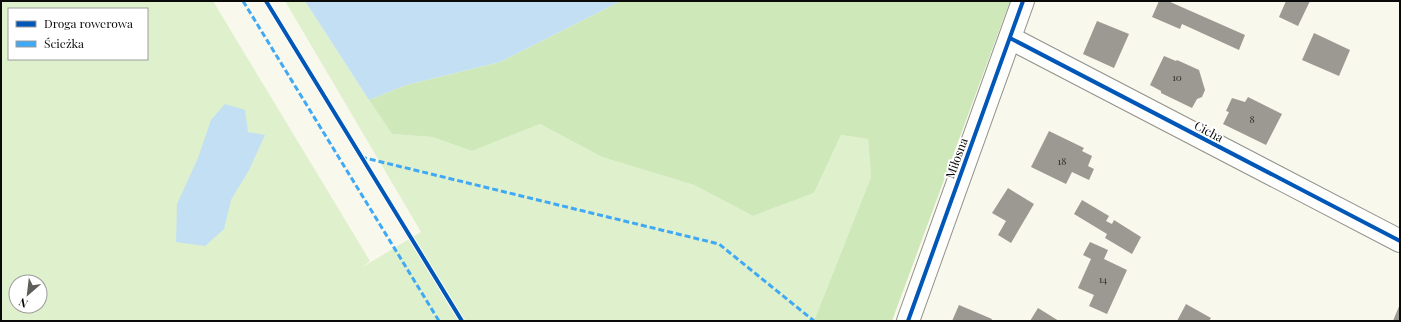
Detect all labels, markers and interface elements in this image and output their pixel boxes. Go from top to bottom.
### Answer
legend [8,8,148,60]
text: Droga rowerowa [44,15,133,31]
text: Ścieżka [44,35,84,51]
house number: 10 [1172,70,1182,84]
house number: 8 [1249,112,1255,126]
street label: Cicha [1192,117,1226,145]
street label: Miłosna [941,135,971,181]
house number: 18 [1058,154,1066,168]
house number: 14 [1099,272,1107,286]
north arrow [8,274,48,314]
text: N [16,295,30,312]

